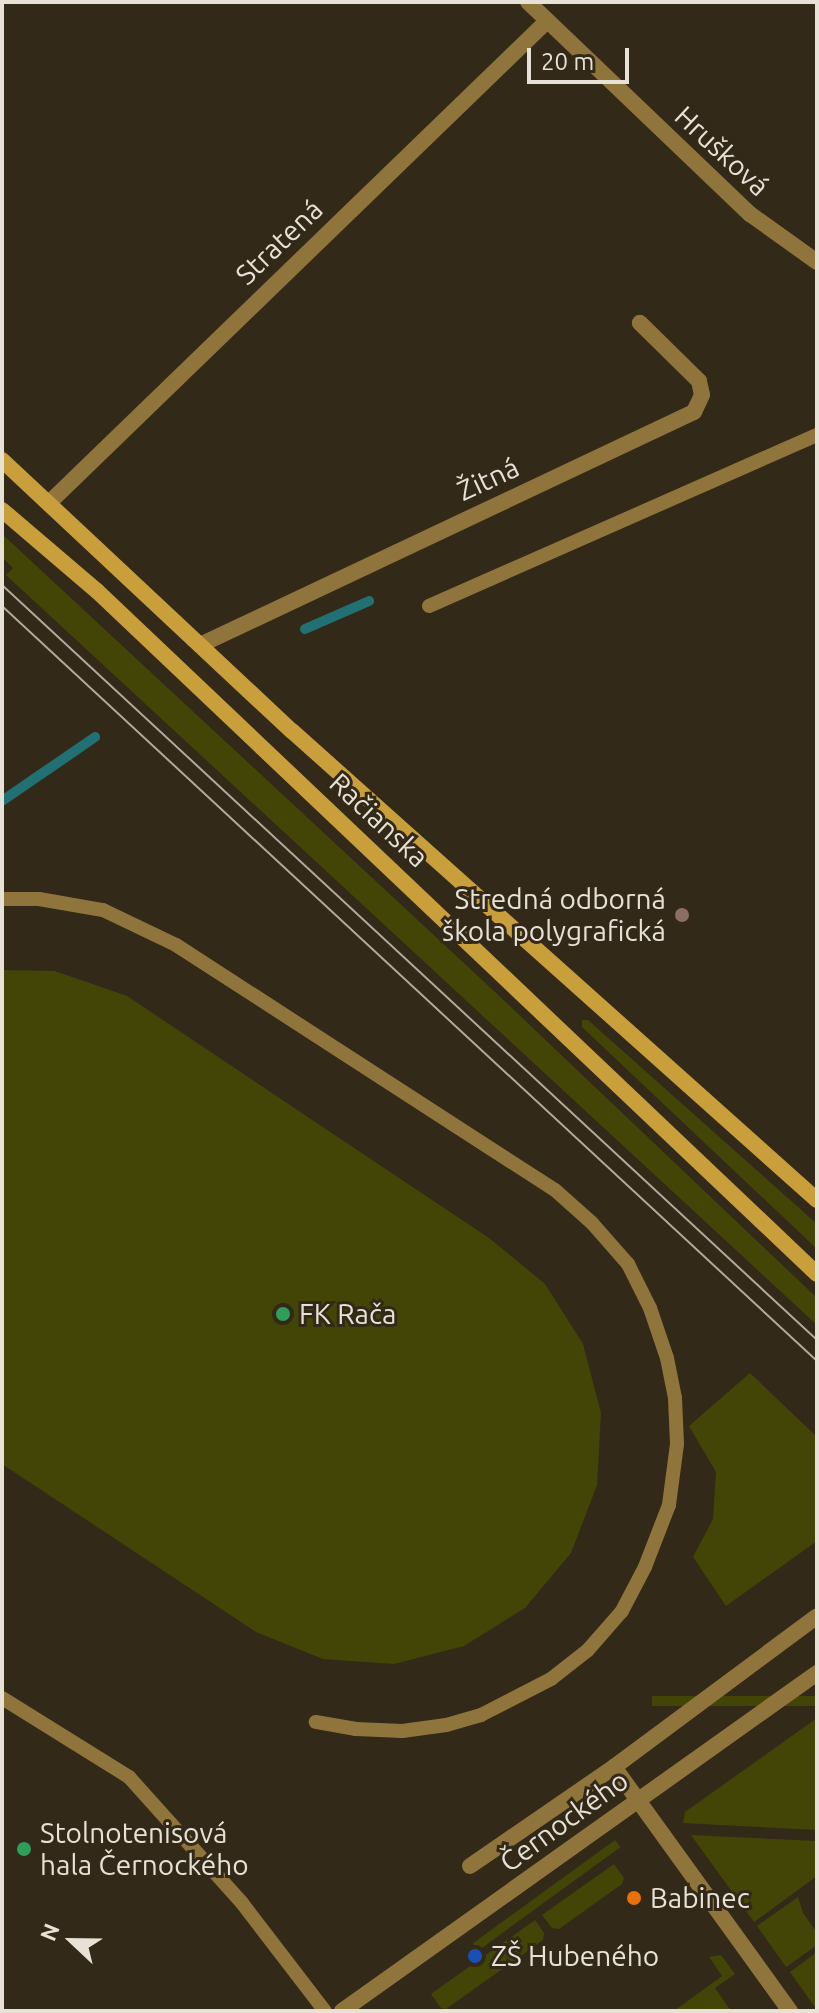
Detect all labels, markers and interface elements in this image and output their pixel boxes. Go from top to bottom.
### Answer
scale bar [531,32,633,82]
text: 20 m [541,48,594,75]
street label: Hrušková [668,99,776,203]
street label: Stratená [229,193,329,291]
street label: Žitná [452,450,524,508]
street label: Račianska [323,766,435,874]
place label: Stredná odborná škola polygrafická [442,882,666,948]
marker: Stredná odborná škola polygrafická [673,906,691,924]
place label: FK Rača [299,1297,396,1331]
marker: FK Rača [274,1305,292,1323]
street label: Černockého [493,1763,635,1879]
place label: Stolnotenisová hala Černockého [40,1816,249,1882]
marker: Stolnotenisová hala Černockého [15,1840,33,1858]
place label: Babinec [650,1881,750,1915]
marker: Babinec [625,1889,643,1907]
north arrow [32,1901,112,1981]
text: N [35,1920,64,1944]
place label: ZŠ Hubeného [491,1939,659,1973]
marker: ZŠ Hubeného [466,1947,484,1965]

